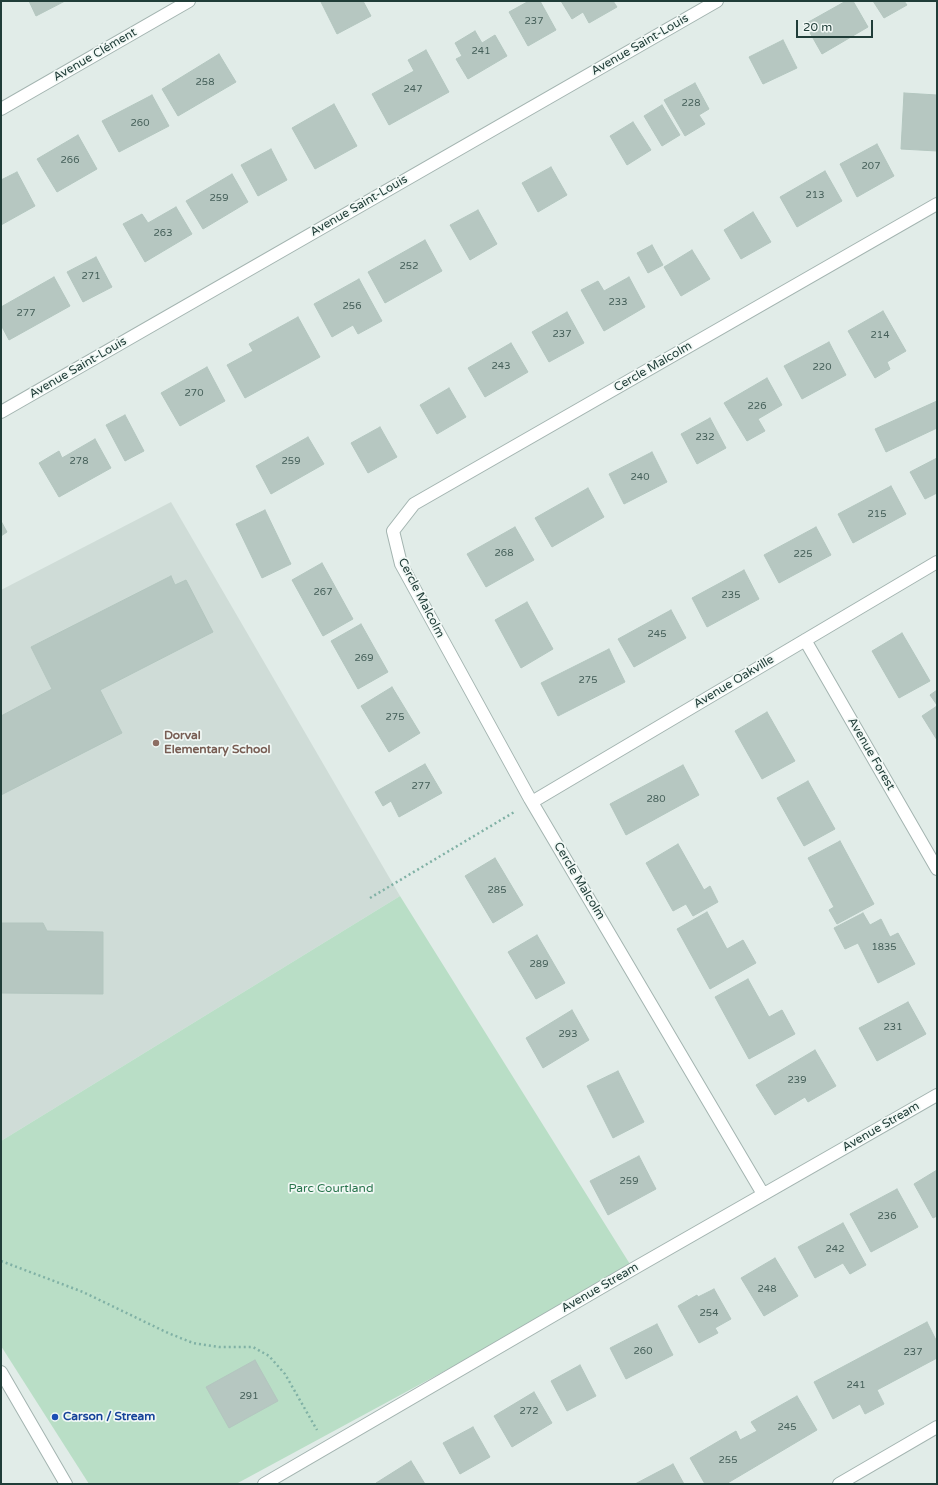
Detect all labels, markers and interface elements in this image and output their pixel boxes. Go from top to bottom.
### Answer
street label: Avenue Saint-Louis [589,11,691,79]
scale bar [798,12,875,38]
house number: 237 [525,15,543,27]
text: 20 m [803,20,832,34]
street label: Avenue Clément [51,25,139,85]
house number: 241 [472,45,490,57]
house number: 258 [196,76,214,88]
house number: 247 [404,83,422,95]
house number: 228 [682,97,700,109]
house number: 260 [131,117,149,129]
house number: 266 [61,154,79,166]
house number: 207 [862,160,880,172]
street label: Avenue Saint-Louis [308,172,410,240]
house number: 213 [806,189,824,201]
house number: 259 [210,192,228,204]
house number: 263 [154,227,172,239]
house number: 252 [400,260,418,272]
house number: 271 [82,270,100,282]
house number: 233 [609,296,627,308]
house number: 256 [343,300,361,312]
house number: 277 [17,307,35,319]
house number: 237 [553,328,571,340]
house number: 214 [871,329,889,341]
street label: Avenue Saint-Louis [27,334,129,402]
street label: Cercle Malcolm [611,339,695,395]
house number: 243 [492,360,510,372]
house number: 220 [813,361,831,373]
house number: 270 [185,387,203,399]
house number: 226 [748,400,766,412]
house number: 232 [696,431,714,443]
house number: 278 [70,455,88,467]
house number: 259 [282,455,300,467]
house number: 240 [631,471,649,483]
house number: 215 [868,508,886,520]
house number: 268 [495,547,513,559]
house number: 225 [794,548,812,560]
street label: Cercle Malcolm [395,556,447,640]
house number: 267 [314,586,332,598]
house number: 235 [722,589,740,601]
house number: 245 [648,628,666,640]
house number: 269 [355,652,373,664]
street label: Avenue Oakville [691,652,777,712]
house number: 275 [579,674,597,686]
house number: 275 [386,711,404,723]
street label: Avenue Forest [844,715,898,793]
place label: Dorval Elementary School [164,729,271,757]
marker: Dorval Elementary School [151,738,161,748]
house number: 277 [412,780,430,792]
house number: 280 [647,793,665,805]
street label: Cercle Malcolm [550,840,608,922]
house number: 285 [488,884,506,896]
house number: 1835 [871,941,897,953]
house number: 289 [530,958,548,970]
house number: 231 [884,1021,902,1033]
house number: 293 [559,1028,577,1040]
house number: 239 [788,1074,806,1086]
street label: Avenue Stream [840,1099,922,1155]
house number: 259 [620,1175,638,1187]
park label: Parc Courtland [289,1182,373,1196]
house number: 236 [878,1210,896,1222]
house number: 242 [826,1243,844,1255]
street label: Avenue Stream [559,1260,641,1316]
house number: 248 [758,1283,776,1295]
house number: 254 [700,1307,718,1319]
house number: 260 [634,1345,652,1357]
house number: 237 [904,1346,922,1358]
house number: 241 [847,1379,865,1391]
house number: 291 [240,1390,258,1402]
house number: 272 [520,1405,538,1417]
place label: Carson / Stream [63,1410,155,1424]
marker: Carson / Stream [50,1412,60,1422]
house number: 245 [778,1421,796,1433]
house number: 255 [719,1454,737,1466]

